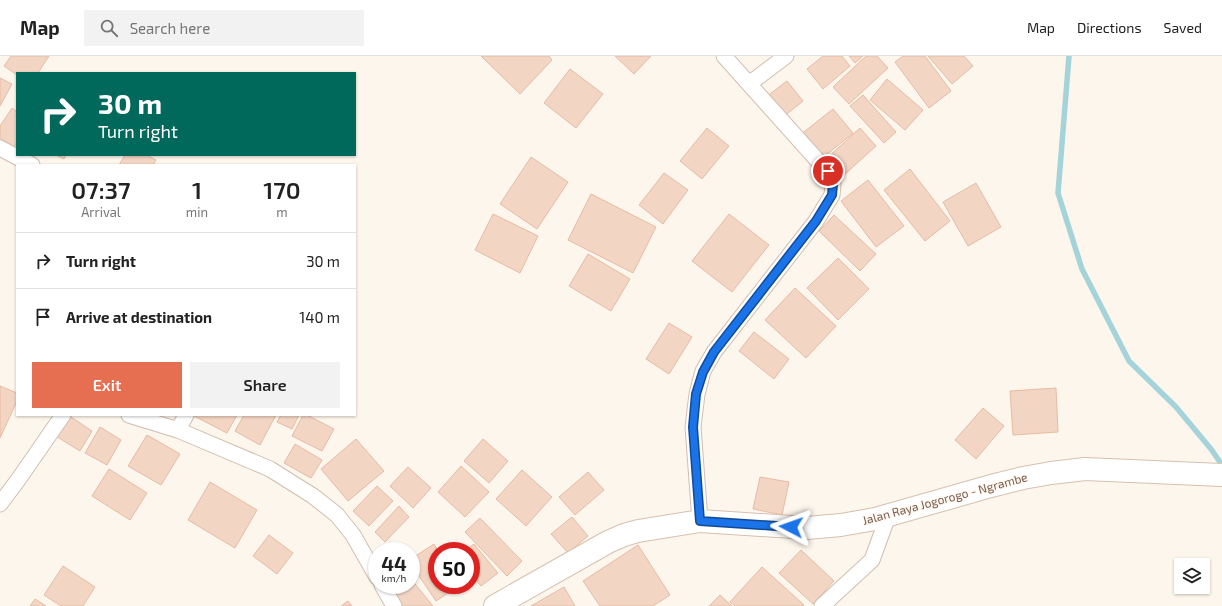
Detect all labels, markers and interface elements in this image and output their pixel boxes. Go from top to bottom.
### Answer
search box [84,10,364,46]
text: Map [20,16,60,39]
icon: search [98,17,120,39]
text: Search here [130,19,210,37]
text: Map [1027,19,1055,36]
text: Directions [1077,19,1142,36]
text: Saved [1164,19,1202,36]
text: 30 m [98,86,162,120]
icon: right [32,88,84,140]
text: Turn right [98,120,178,142]
pin [811,154,845,188]
icon: arrive [817,160,839,182]
text: 07:37 [71,175,131,204]
text: 1 [192,175,202,204]
text: 170 [263,175,301,204]
text: Arrival [81,204,121,220]
text: min [186,204,208,220]
text: m [276,204,288,220]
icon: right [32,250,54,272]
text: Turn right [66,252,136,270]
text: 30 m [306,252,340,270]
icon: arrive [32,306,54,328]
text: Arrive at destination [66,308,212,326]
text: 140 m [299,308,340,326]
button: Exit [32,362,182,408]
button: Share [190,362,340,408]
street label: Jalan Raya Jogorogo - Ngrambe [861,469,1029,527]
position arrow [770,506,812,548]
speed limit sign: 50 [428,542,480,594]
text: 44 [381,551,407,575]
map controls [1174,558,1210,594]
button: layers [1174,558,1210,594]
text: km/h [382,572,406,584]

